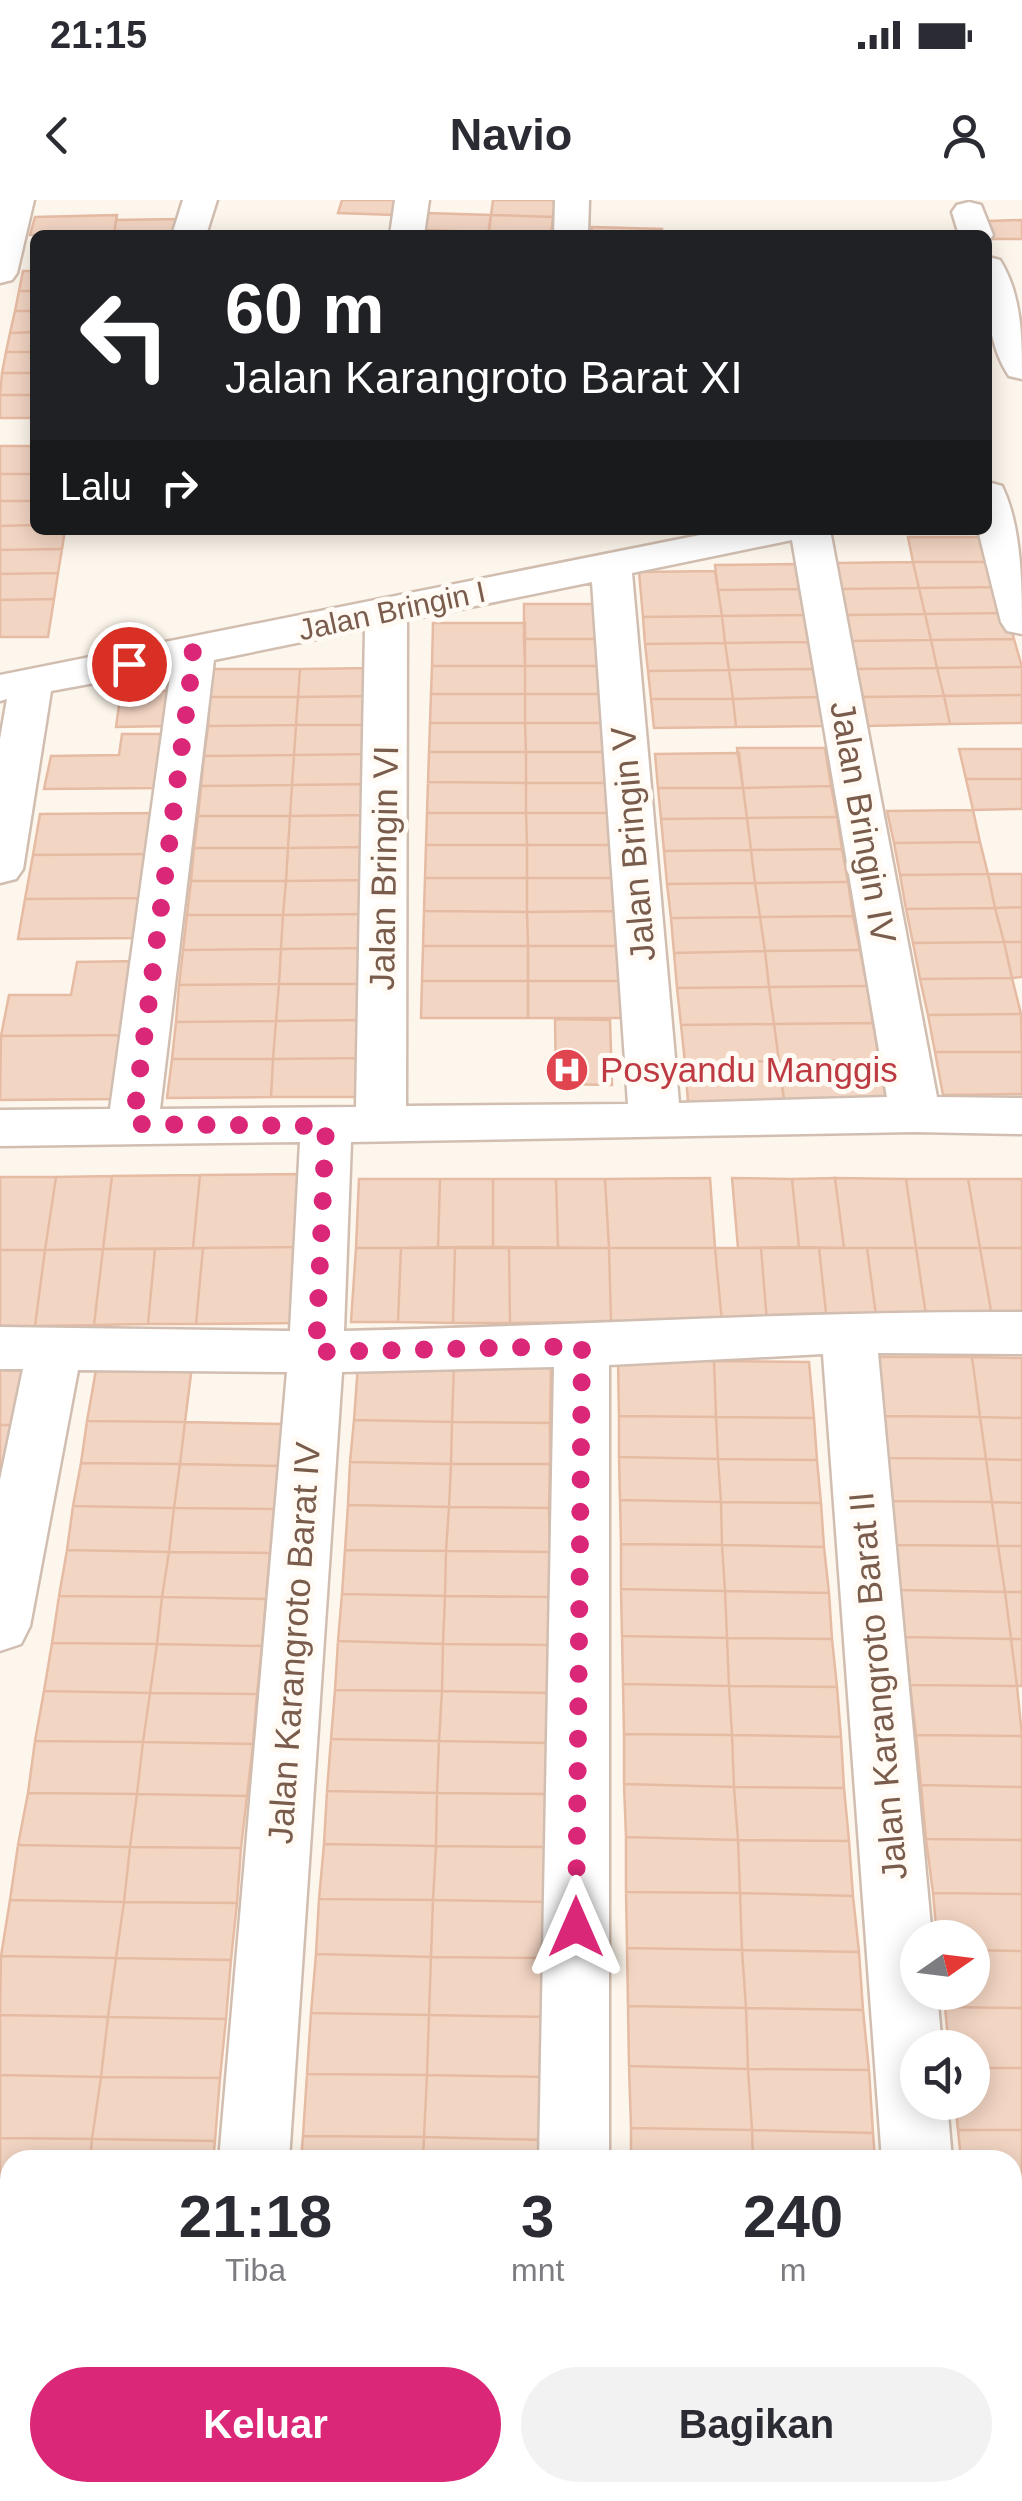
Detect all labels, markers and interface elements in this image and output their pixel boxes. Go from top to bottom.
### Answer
text: 21:15 [50,14,147,56]
icon: back [30,108,85,163]
icon: person [937,108,992,163]
text: Navio [450,109,572,160]
icon: left [60,270,190,400]
text: 60 m [225,270,385,348]
text: Jalan Karangroto Barat XI [225,352,743,403]
icon: right [152,460,207,515]
text: Lalu [60,466,132,508]
street label: Jalan Bringin I [295,575,488,646]
pin [87,622,172,707]
icon: arrive [102,637,157,692]
street label: Jalan Bringin IV [823,698,904,947]
street label: Jalan Bringin V [603,724,662,963]
street label: Jalan Bringin VI [362,745,405,991]
hospital icon: Posyandu Manggis [544,1047,590,1093]
place label: Posyandu Manggis [600,1050,898,1089]
street label: Jalan Karangroto Barat IV [260,1440,327,1845]
street label: Jalan Karangroto Barat II [841,1491,914,1882]
position arrow [524,1875,628,1979]
north arrow [900,1920,990,2010]
map controls [900,1920,990,2120]
button: sound [900,2030,990,2120]
text: 21:18 [179,2183,332,2250]
text: 3 [521,2183,554,2250]
text: 240 [743,2183,843,2250]
text: Tiba [225,2252,286,2288]
text: mnt [511,2252,564,2288]
text: m [780,2252,806,2288]
button: Keluar [30,2367,501,2482]
button: Bagikan [521,2367,992,2482]

